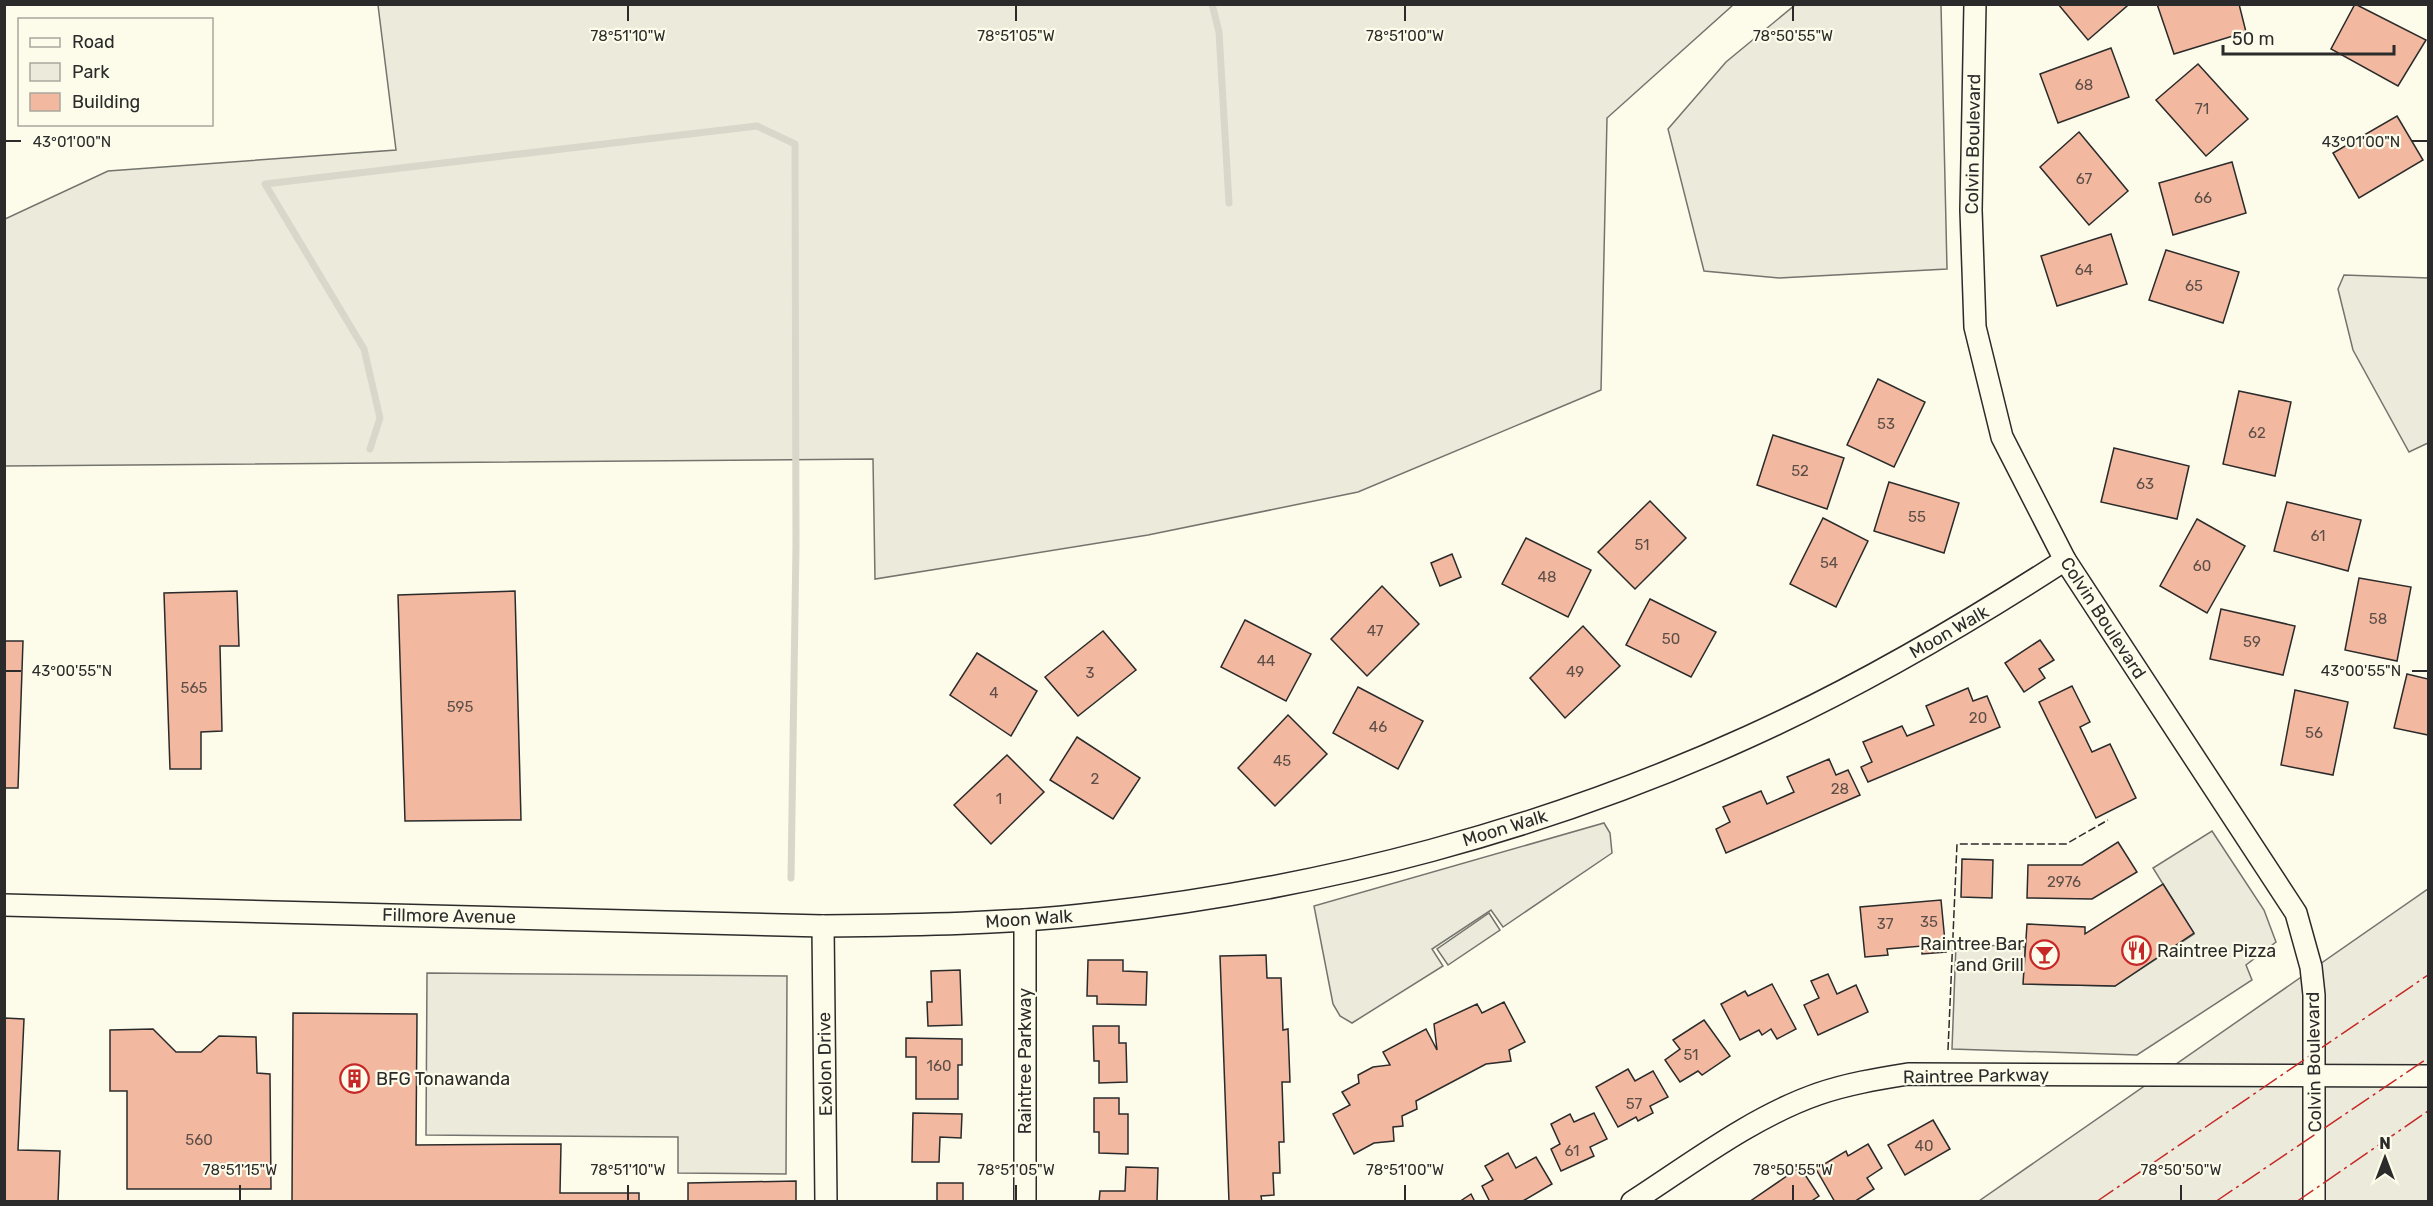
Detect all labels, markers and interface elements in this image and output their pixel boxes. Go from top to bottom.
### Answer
legend [18,18,213,126]
scale bar [2223,18,2394,56]
text: 78°51'10"W [591,27,666,45]
text: 78°51'05"W [977,27,1055,45]
text: 78°51'00"W [1366,27,1444,45]
text: 78°50'55"W [1753,27,1833,45]
text: 50 m [2232,28,2275,50]
text: Road [72,31,115,53]
text: Park [72,61,110,83]
street label: Colvin Boulevard [1961,74,1985,214]
house number: 68 [2075,76,2093,94]
text: Building [72,91,140,113]
house number: 71 [2195,100,2209,118]
text: 43°01'00"N [33,133,111,151]
text: 43°01'00"N [2322,133,2400,151]
house number: 67 [2076,170,2092,188]
house number: 66 [2194,189,2212,207]
house number: 64 [2075,261,2093,279]
house number: 65 [2185,277,2203,295]
house number: 53 [1877,415,1895,433]
house number: 62 [2248,424,2266,442]
house number: 52 [1791,462,1809,480]
house number: 63 [2136,475,2154,493]
house number: 55 [1908,508,1926,526]
house number: 61 [2310,527,2326,545]
house number: 51 [1634,536,1650,554]
street label: Colvin Boulevard [2055,553,2151,683]
house number: 54 [1820,554,1838,572]
house number: 60 [2193,557,2211,575]
house number: 48 [1538,568,1556,586]
street label: Moon Walk [1906,600,1993,663]
house number: 58 [2369,610,2387,628]
house number: 47 [1367,622,1384,640]
house number: 50 [1662,630,1680,648]
house number: 59 [2243,633,2261,651]
house number: 44 [1257,652,1275,670]
text: 43°00'55"N [32,662,112,680]
text: 43°00'55"N [2321,662,2401,680]
house number: 49 [1566,663,1584,681]
house number: 3 [1085,664,1095,682]
house number: 565 [181,679,208,697]
house number: 4 [989,684,999,702]
house number: 595 [447,698,473,716]
house number: 20 [1969,709,1987,727]
house number: 46 [1369,718,1387,736]
house number: 56 [2305,724,2323,742]
house number: 45 [1273,752,1291,770]
house number: 2 [1091,770,1100,788]
house number: 28 [1831,780,1849,798]
house number: 1 [996,790,1002,808]
street label: Moon Walk [1460,804,1551,851]
house number: 2976 [2047,873,2081,891]
street label: Fillmore Avenue [382,904,516,928]
street label: Moon Walk [985,905,1074,933]
house number: 35 [1920,913,1938,931]
house number: 37 [1877,915,1894,933]
place label: Raintree Bar and Grill [1920,933,2024,976]
restaurant icon: Raintree Pizza [2120,935,2152,967]
bar icon: Raintree Bar and Grill [2029,938,2061,970]
place label: Raintree Pizza [2157,940,2276,962]
street label: Raintree Parkway [1014,988,1036,1134]
street label: Colvin Boulevard [2302,992,2326,1132]
street label: Exolon Drive [813,1012,837,1116]
house number: 51 [1683,1046,1699,1064]
house number: 160 [927,1057,952,1075]
building icon: BFG Tonawanda [339,1063,371,1095]
street label: Raintree Parkway [1903,1064,2049,1088]
place label: BFG Tonawanda [376,1068,510,1090]
house number: 57 [1626,1095,1643,1113]
north arrow [2355,1128,2415,1188]
house number: 560 [185,1131,213,1149]
text: N [2379,1134,2391,1153]
house number: 40 [1915,1137,1933,1155]
house number: 61 [1564,1142,1580,1160]
text: 78°51'15"W [203,1161,277,1179]
text: 78°51'10"W [591,1161,666,1179]
text: 78°51'05"W [977,1161,1055,1179]
text: 78°51'00"W [1366,1161,1444,1179]
text: 78°50'55"W [1753,1161,1833,1179]
text: 78°50'50"W [2141,1161,2221,1179]

